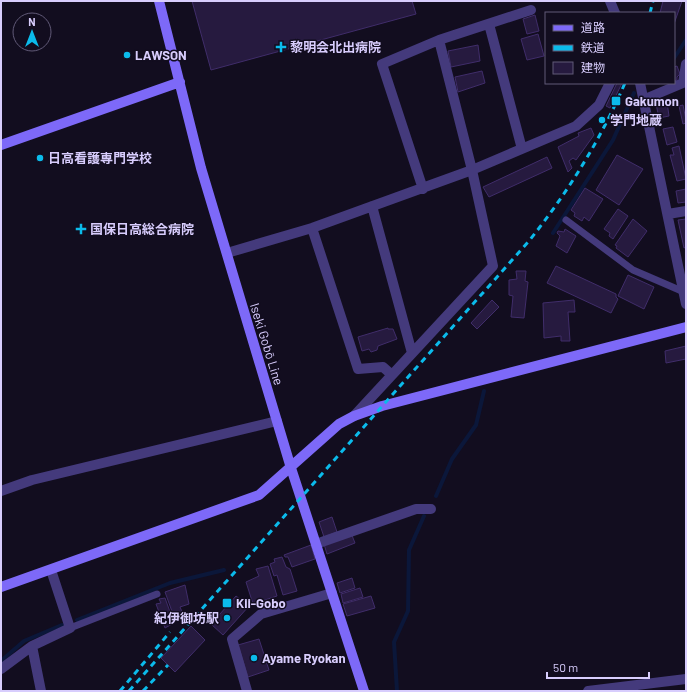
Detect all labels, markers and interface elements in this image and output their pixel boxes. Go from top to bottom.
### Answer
north arrow [12,12,52,52]
legend [545,12,675,84]
text: N [28,15,36,28]
text: 道路 [581,20,605,34]
place label: 黎明会北出病院 [290,39,381,55]
text: 鉄道 [581,40,605,54]
marker: 黎明会北出病院 [275,41,287,53]
place label: LAWSON [135,47,187,63]
marker: LAWSON [122,50,132,60]
text: 建物 [581,60,605,74]
place label: Gakumon [625,93,679,109]
marker: Gakumon [610,95,622,107]
place label: 学門地蔵 [610,112,662,128]
marker: 学門地蔵 [597,115,607,125]
place label: 日高看護専門学校 [48,150,152,166]
marker: 日高看護専門学校 [35,153,45,163]
place label: 国保日高総合病院 [90,221,194,237]
marker: 国保日高総合病院 [75,223,87,235]
street label: Iseki Gobō Line [247,301,287,387]
place label: Kii-Gobo [236,595,286,611]
marker: Kii-Gobo [221,597,233,609]
place label: 紀伊御坊駅 [154,610,219,626]
marker: 紀伊御坊駅 [222,613,232,623]
place label: Ayame Ryokan [262,650,346,666]
marker: Ayame Ryokan [249,653,259,663]
scale bar [547,654,649,680]
text: 50 m [553,660,578,674]

